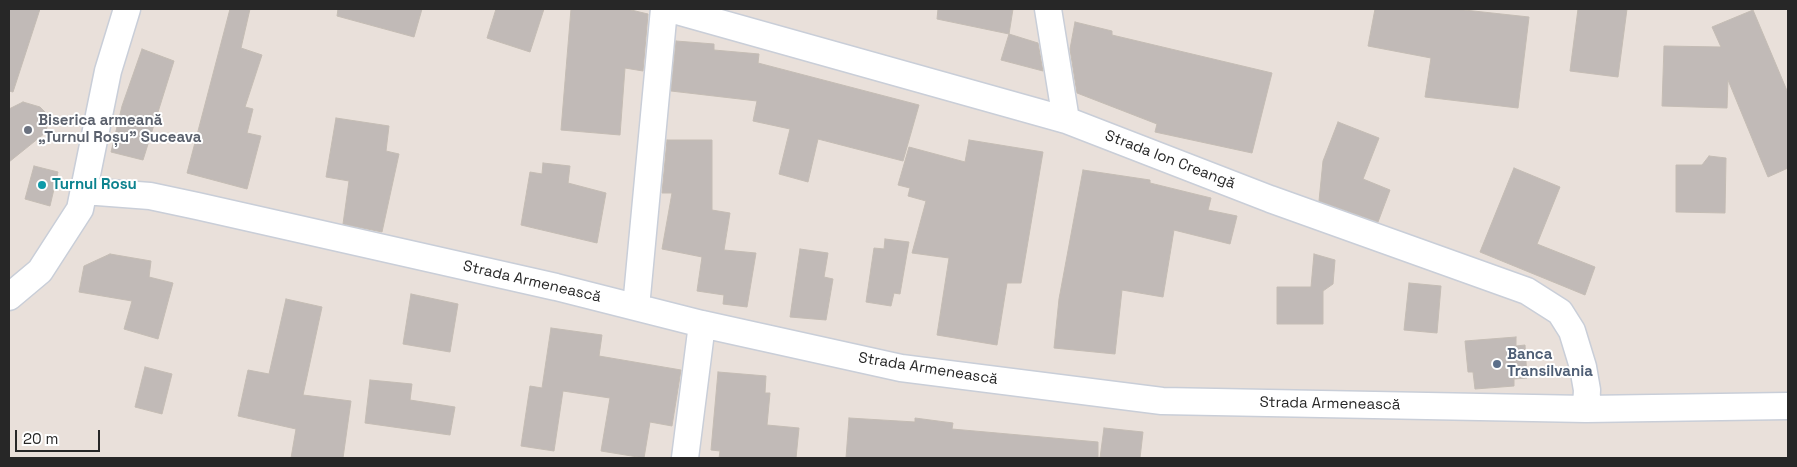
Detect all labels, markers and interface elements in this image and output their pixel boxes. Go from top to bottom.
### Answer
place label: Biserica armeană „Turnul Roșu” Suceava [38,112,201,147]
marker: Biserica armeană „Turnul Roșu” Suceava [22,124,34,136]
street label: Strada Ion Creangă [1102,127,1238,193]
place label: Turnul Rosu [52,176,137,194]
marker: Turnul Rosu [36,179,48,191]
street label: Strada Armenească [461,257,603,307]
place label: Banca Transilvania [1507,346,1593,381]
street label: Strada Armenească [857,349,999,389]
marker: Banca Transilvania [1491,358,1503,370]
street label: Strada Armenească [1259,394,1401,414]
scale bar [18,420,102,452]
text: 20 m [23,429,58,448]

